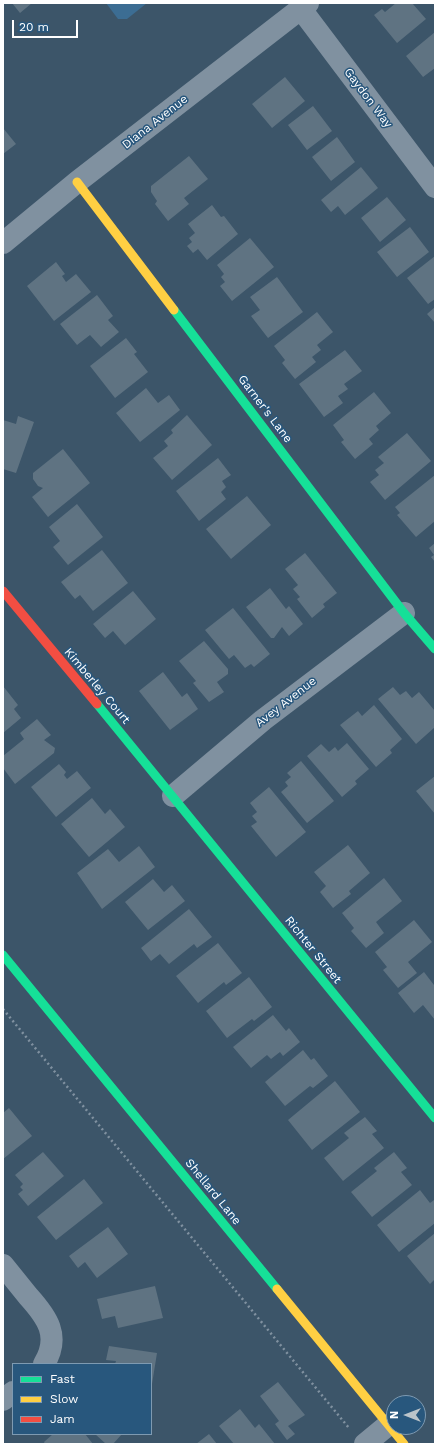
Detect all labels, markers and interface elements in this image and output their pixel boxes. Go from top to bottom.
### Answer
scale bar [14,12,80,38]
text: 20 m [19,20,49,34]
street label: Gaydon Way [341,65,395,131]
street label: Diana Avenue [119,92,191,152]
street label: Garner's Lane [235,372,295,446]
street label: Kimberley Court [61,645,133,727]
street label: Avey Avenue [253,674,319,730]
street label: Richter Street [282,914,344,986]
street label: Shellard Lane [182,1156,244,1228]
legend [12,1363,152,1435]
text: Fast [50,1372,75,1386]
text: Slow [50,1392,78,1406]
north arrow [386,1395,426,1435]
text: N [388,1411,401,1419]
text: Jam [50,1412,75,1426]

